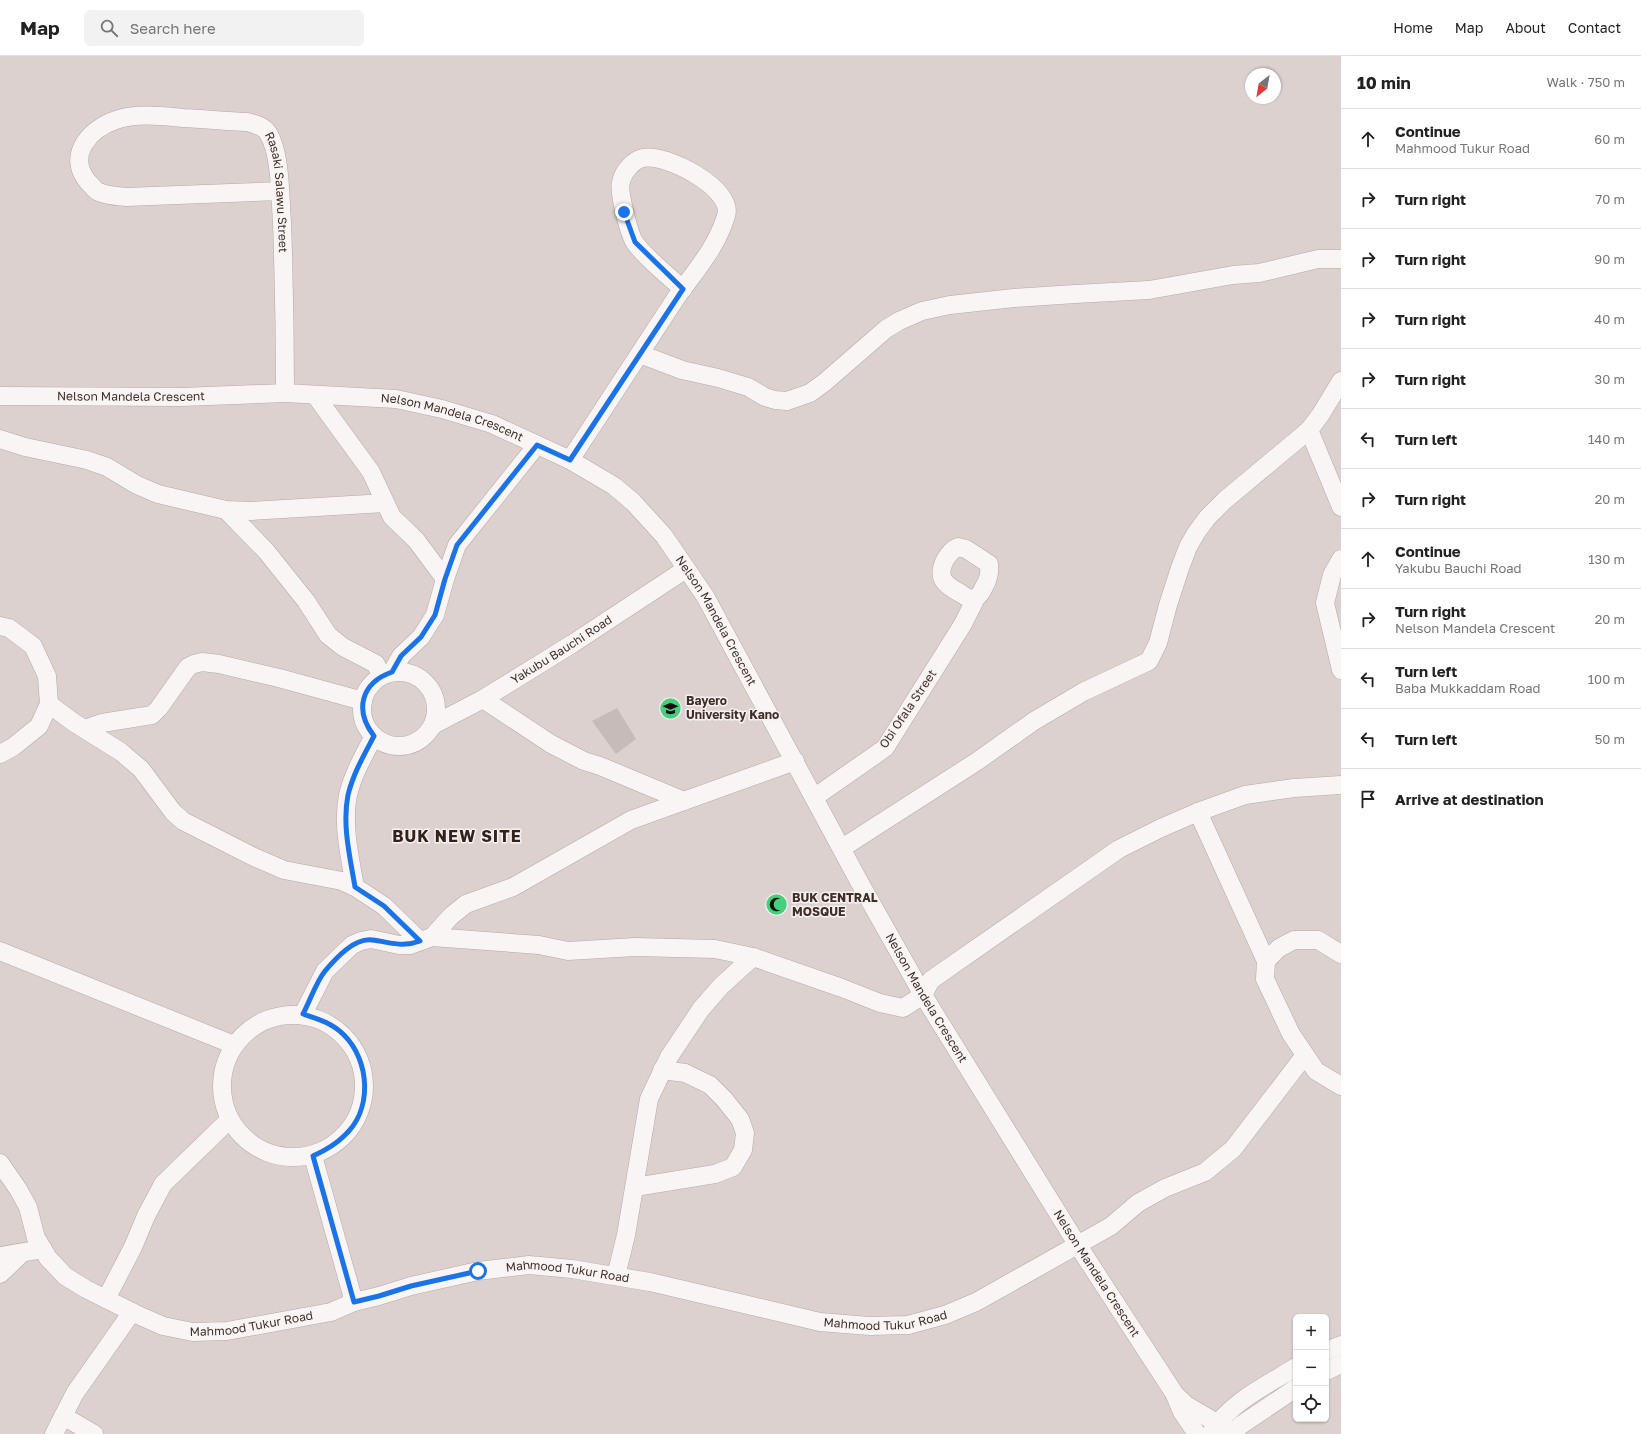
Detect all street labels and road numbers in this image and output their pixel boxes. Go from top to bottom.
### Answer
street label: Rasaki Salawu Street [262,129,291,253]
street label: Nelson Mandela Crescent [57,388,205,404]
street label: Nelson Mandela Crescent [380,390,526,444]
street label: Nelson Mandela Crescent [673,553,760,688]
street label: Yakubu Bauchi Road [508,612,615,687]
street label: Obi Ofala Street [876,666,939,751]
street label: Nelson Mandela Crescent [883,930,971,1065]
street label: Nelson Mandela Crescent [1051,1207,1144,1340]
street label: Mahmood Tukur Road [505,1257,631,1285]
street label: Mahmood Tukur Road [189,1307,314,1339]
street label: Mahmood Tukur Road [823,1307,949,1333]

